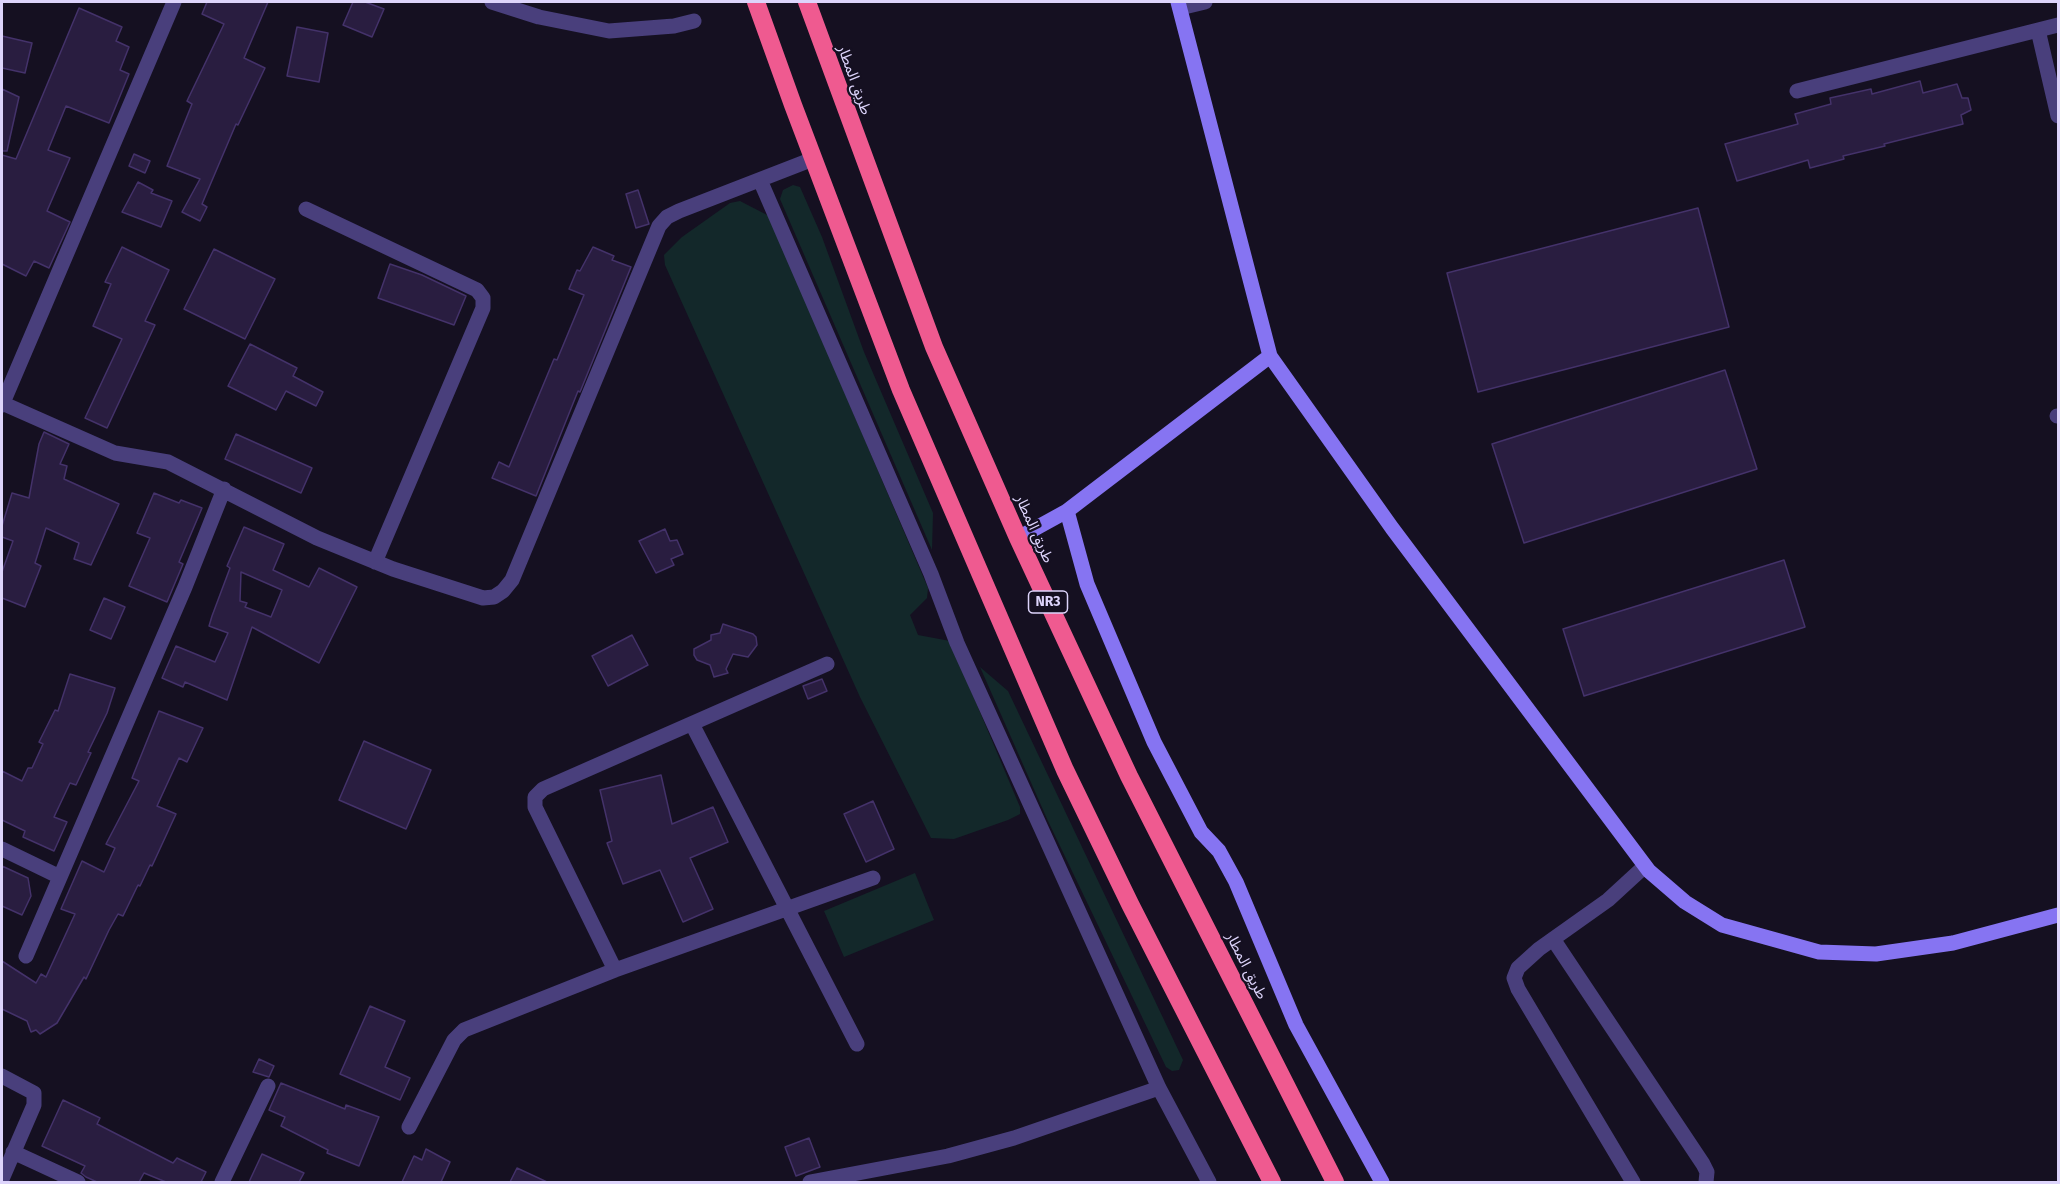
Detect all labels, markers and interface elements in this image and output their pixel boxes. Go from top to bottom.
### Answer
street label: طريق المطار [833,43,875,117]
street label: طريق المطار [1011,492,1057,566]
road number: NR3 [1028,591,1068,613]
street label: طريق المطار [1221,929,1271,1003]

